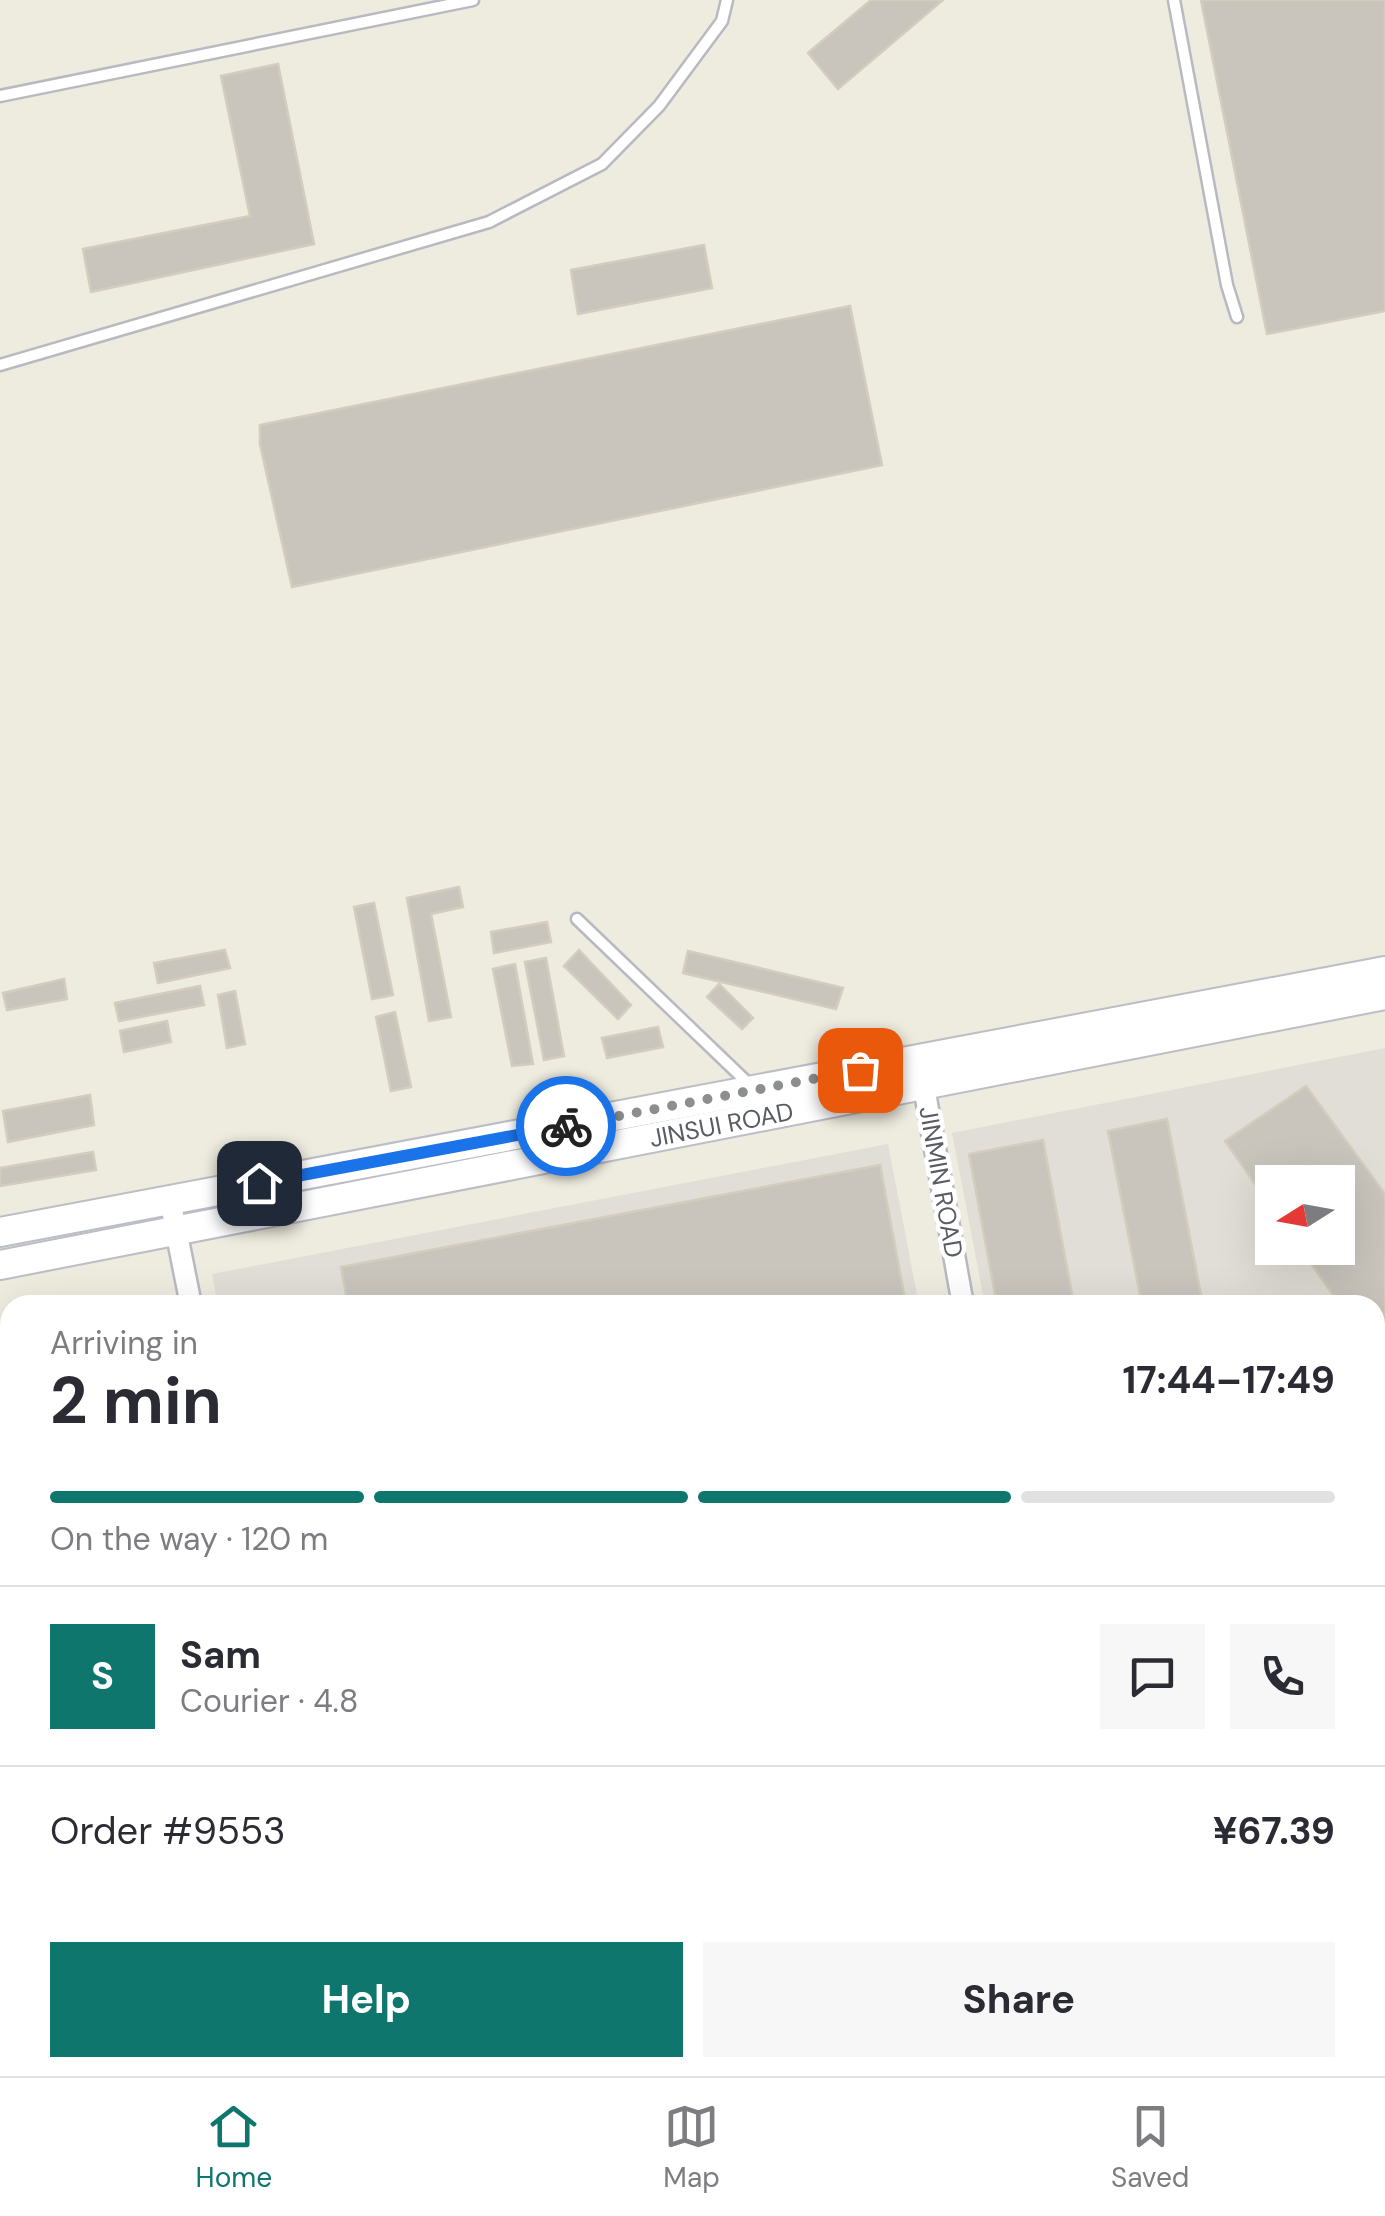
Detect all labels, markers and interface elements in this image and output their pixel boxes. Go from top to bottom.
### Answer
pin [818,1028,903,1113]
icon: bag [833,1043,888,1098]
courier [516,1076,616,1176]
street label: JINSUI ROAD [647,1094,796,1155]
icon: bike [539,1099,594,1154]
street label: JINMIN ROAD [911,1104,971,1260]
pin [217,1141,302,1226]
icon: home [232,1156,287,1211]
north arrow [1255,1165,1355,1265]
map controls [1255,1165,1355,1265]
text: Arriving in [50,1322,198,1364]
text: 17:44–17:49 [1123,1355,1335,1405]
text: 2 min [50,1359,222,1443]
text: On the way · 120 m [50,1518,328,1560]
button: chat [1100,1624,1205,1729]
button: phone [1230,1624,1335,1729]
text: Sam [180,1630,261,1680]
text: S [91,1651,114,1701]
text: Courier · 4.8 [180,1680,358,1722]
text: Order #9553 [50,1806,286,1856]
text: ¥67.39 [1213,1806,1335,1856]
button: Help [50,1942,683,2057]
button: Share [703,1942,1335,2057]
tab: Home [196,2099,272,2196]
tab: Map [663,2099,720,2196]
tab: Saved [1111,2099,1189,2196]

